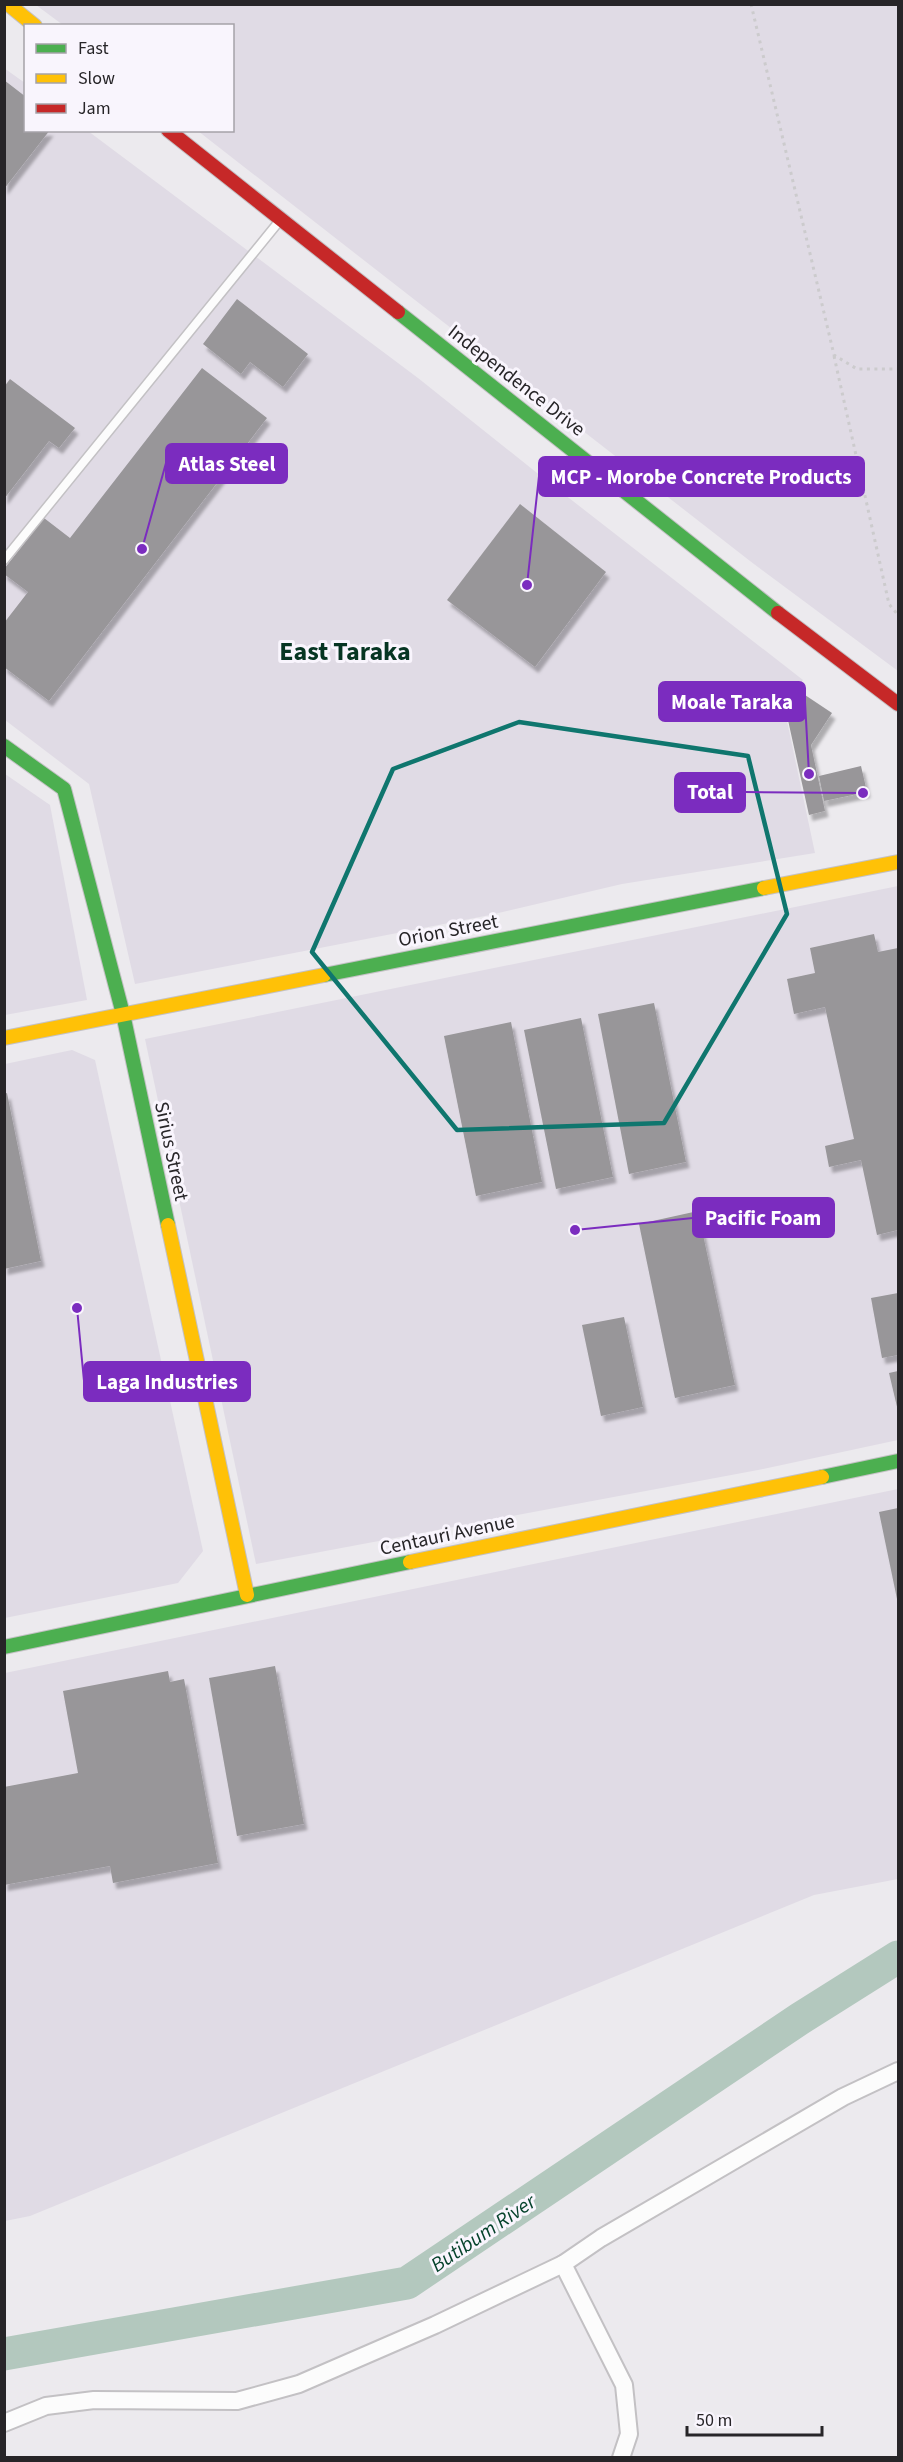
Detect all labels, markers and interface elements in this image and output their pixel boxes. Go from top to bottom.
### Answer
legend [24,24,234,132]
text: Fast [78,36,109,61]
text: Slow [78,66,115,91]
text: Jam [78,96,111,121]
street label: Independence Drive [442,318,591,443]
callout: Atlas Steel [166,444,287,483]
text: Atlas Steel [178,449,275,479]
callout: MCP - Morobe Concrete Products [539,457,864,496]
text: MCP - Morobe Concrete Products [551,462,852,492]
district label: East Taraka [279,633,411,670]
callout: Moale Taraka [659,682,805,721]
text: Moale Taraka [671,687,793,717]
callout: Total [675,773,745,812]
text: Total [687,777,733,807]
street label: Orion Street [396,908,501,954]
street label: Sirius Street [147,1099,195,1204]
callout: Pacific Foam [693,1198,834,1237]
text: Pacific Foam [705,1203,821,1233]
callout: Laga Industries [84,1362,250,1401]
text: Laga Industries [96,1367,238,1397]
street label: Centauri Avenue [377,1507,517,1563]
water label: Butibum River [424,2186,542,2279]
scale bar [687,2399,822,2437]
text: 50 m [696,2408,732,2433]

